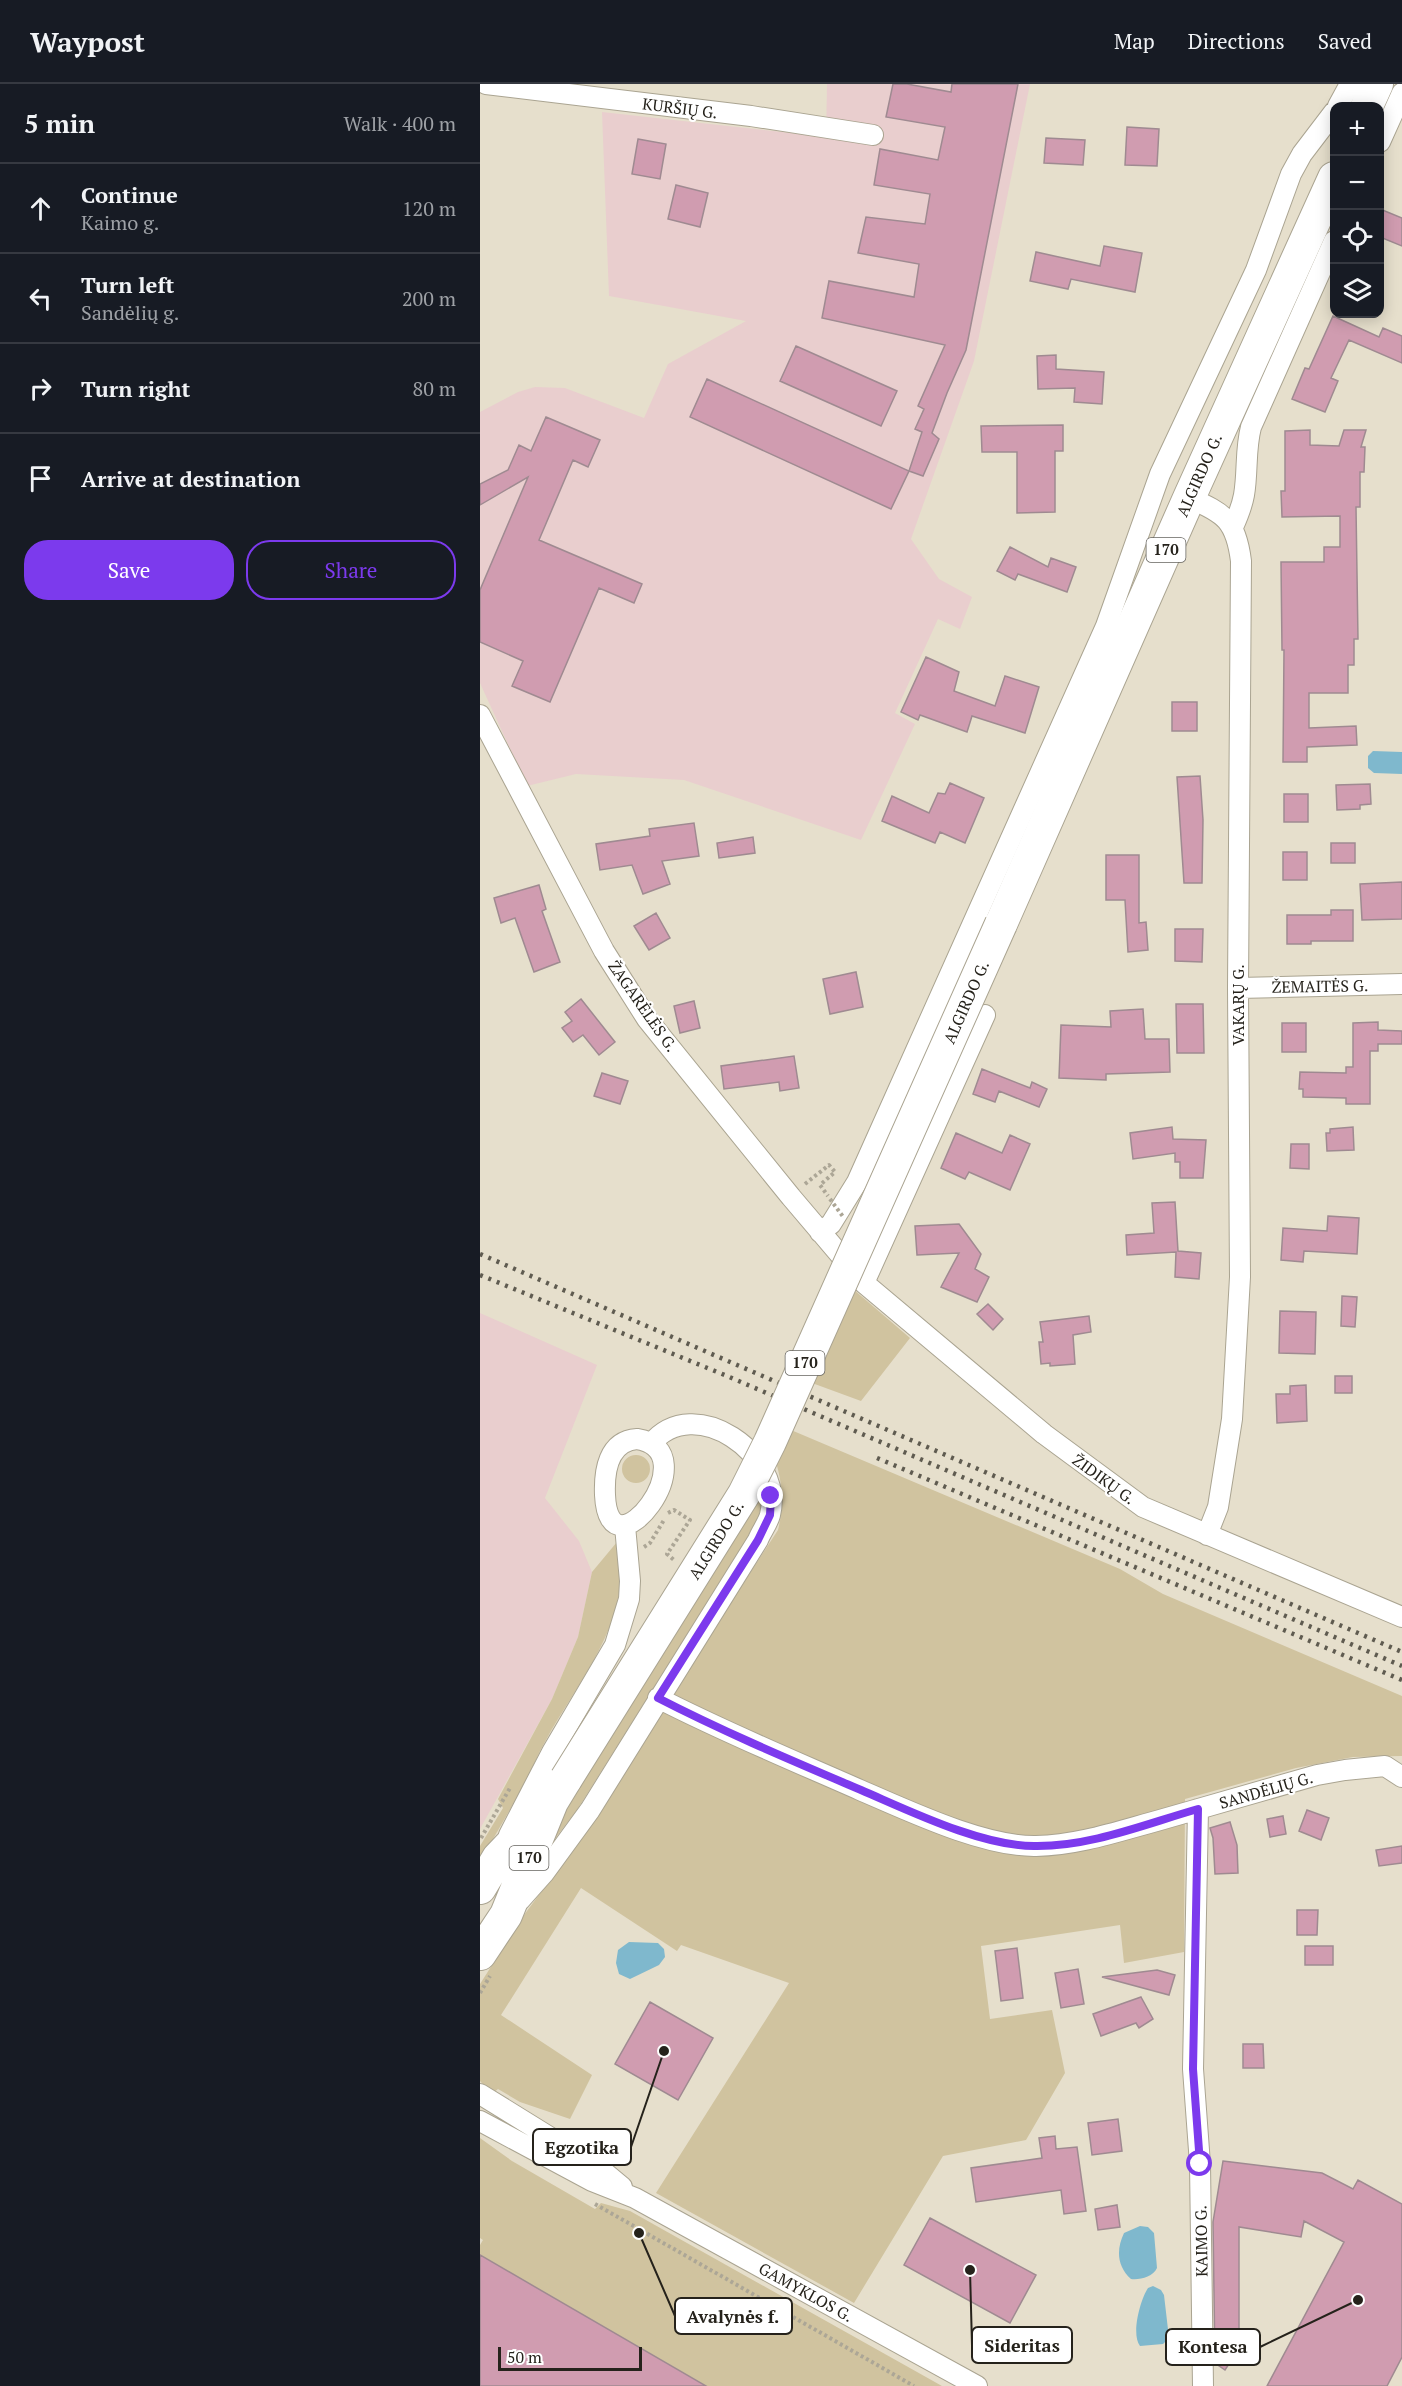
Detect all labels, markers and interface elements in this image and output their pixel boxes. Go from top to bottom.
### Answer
text: Waypost [30,23,145,60]
text: Map [1114,27,1155,55]
text: Directions [1188,27,1285,55]
text: Saved [1318,27,1372,55]
street label: KURŠIŲ G. [641,92,719,124]
map controls [1330,102,1384,318]
button: + [1330,102,1384,156]
text: 5 min [24,106,95,140]
text: Walk · 400 m [344,110,456,137]
button: − [1330,156,1384,210]
text: Continue [81,180,178,209]
icon: ahead [24,192,57,225]
text: 120 m [402,195,456,222]
text: Kaimo g. [81,209,159,236]
button: locate [1330,210,1384,264]
button: layers [1330,264,1384,318]
text: Turn left [81,270,174,299]
icon: left [24,282,57,315]
text: 200 m [402,285,456,312]
text: Sandėlių g. [81,299,179,326]
icon: right [24,372,57,405]
text: Turn right [81,374,190,403]
text: 80 m [413,375,456,402]
street label: ALGIRDO G. [1171,430,1227,520]
icon: arrive [24,462,57,495]
text: Arrive at destination [81,464,300,493]
road number: 170 [1146,538,1186,562]
button: Save [24,540,234,600]
button: Share [246,540,456,600]
street label: ŽAGARĖLĖS G. [603,956,683,1056]
street label: ALGIRDO G. [938,957,994,1047]
street label: VAKARŲ G. [1227,964,1249,1046]
street label: ŽEMAITĖS G. [1271,974,1369,998]
road number: 170 [786,1351,824,1375]
street label: ŽIDIKŲ G. [1068,1449,1140,1509]
route end [757,1482,783,1508]
street label: ALGIRDO G. [683,1497,749,1583]
street label: SANDĖLIŲ G. [1217,1766,1315,1814]
road number: 170 [509,1846,548,1870]
callout: Egzotika [533,2129,631,2165]
text: Egzotika [545,2135,619,2159]
route start [1186,2150,1212,2176]
street label: KAIMO G. [1189,2205,1213,2277]
street label: GAMYKLOS G. [755,2257,857,2327]
callout: Avalynės f. [675,2298,792,2334]
text: Avalynės f. [687,2304,779,2328]
callout: Sideritas [972,2327,1072,2363]
callout: Kontesa [1166,2329,1260,2365]
text: Sideritas [984,2333,1060,2357]
text: Kontesa [1178,2334,1248,2358]
scale bar [498,2344,642,2372]
text: 50 m [507,2346,542,2368]

